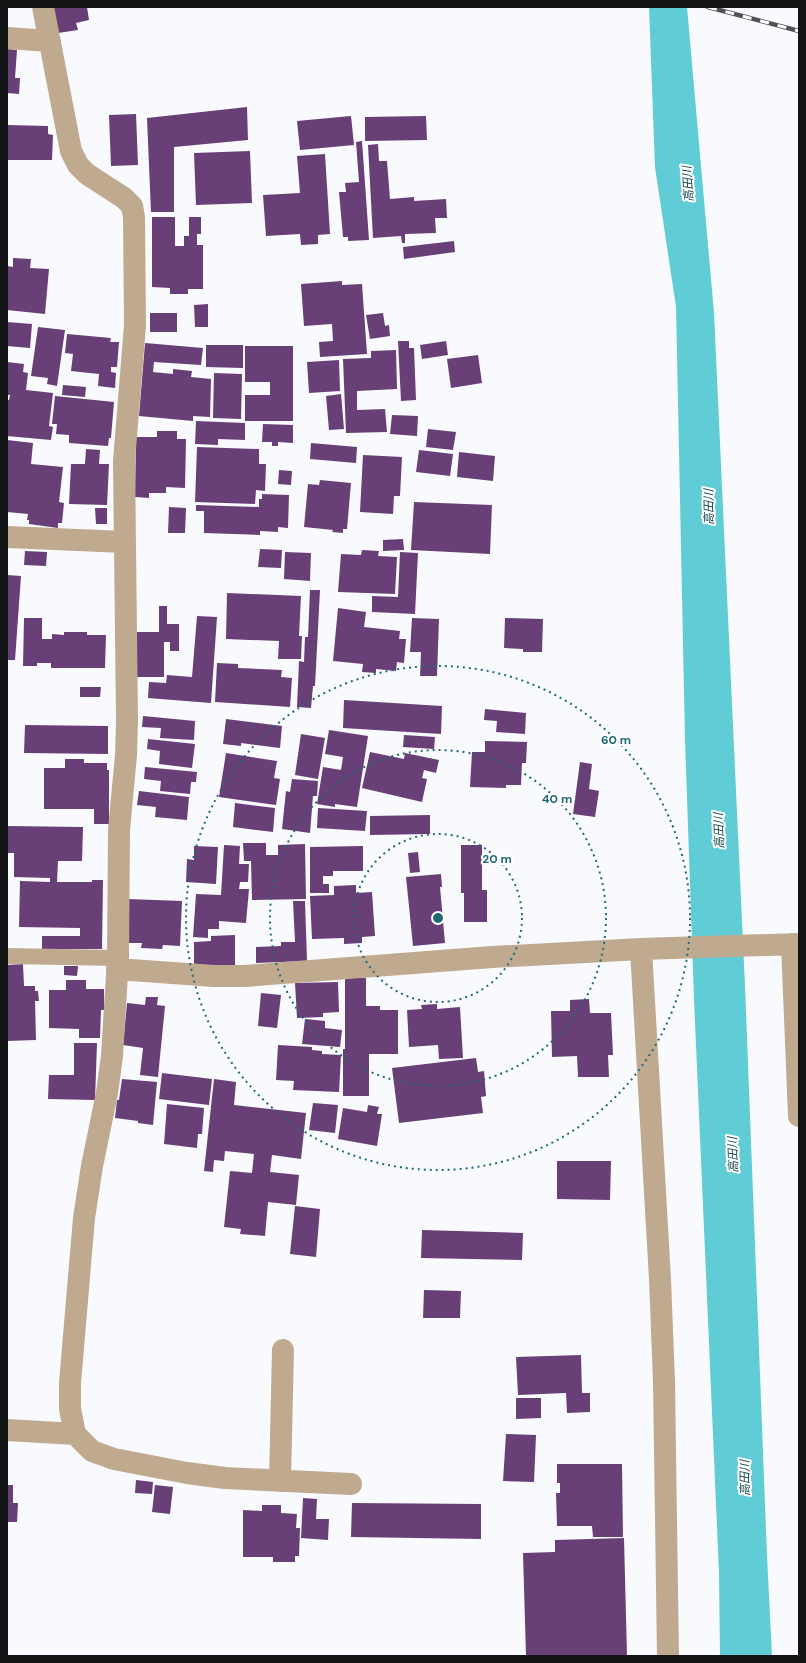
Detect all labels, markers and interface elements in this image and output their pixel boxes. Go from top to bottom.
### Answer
water label: 高田川 [679,163,697,203]
water label: 高田川 [701,487,717,525]
text: 60 m [601,732,631,748]
text: 40 m [542,791,572,807]
water label: 高田川 [710,811,728,849]
text: 20 m [482,851,512,867]
centre of rings [431,911,445,925]
water label: 高田川 [724,1135,742,1173]
water label: 高田川 [737,1458,753,1496]

